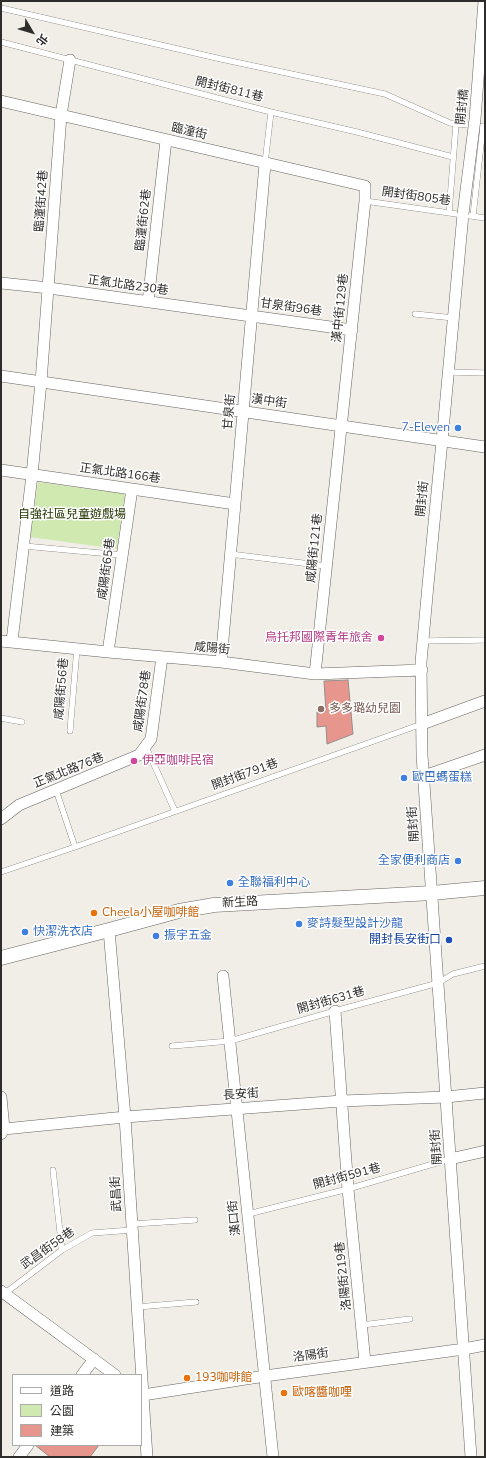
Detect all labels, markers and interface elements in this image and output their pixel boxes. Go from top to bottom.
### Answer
north arrow [12,12,52,52]
text: 北 [33,31,51,49]
street label: 開封街811巷 [193,75,265,105]
street label: 開封橋 [454,88,472,126]
street label: 臨潼街 [170,121,208,143]
street label: 臨潼街42巷 [33,169,51,233]
street label: 開封街805巷 [381,185,451,209]
street label: 臨潼街62巷 [134,188,154,252]
street label: 正氣北路230巷 [87,273,169,299]
street label: 漢中街129巷 [330,273,352,343]
street label: 甘泉街96巷 [259,297,323,319]
street label: 漢中街 [250,392,288,412]
street label: 甘泉街 [221,393,239,431]
place label: 7-Eleven [402,421,450,435]
marker: 7-Eleven [453,423,463,433]
street label: 正氣北路166巷 [79,461,161,487]
street label: 開封街 [414,480,432,518]
park label: 自強社區兒童遊戲場 [18,508,126,522]
street label: 咸陽街121巷 [304,513,326,583]
street label: 咸陽街65巷 [96,537,118,601]
place label: 烏托邦國際青年旅舍 [265,631,373,645]
marker: 烏托邦國際青年旅舍 [376,633,386,643]
street label: 咸陽街 [193,640,231,658]
street label: 咸陽街56巷 [52,657,72,721]
street label: 咸陽街78巷 [132,669,154,733]
place label: 多多璐幼兒園 [329,702,401,716]
marker: 多多璐幼兒園 [316,704,326,714]
street label: 正氣北路76巷 [32,750,106,792]
place label: 伊亞咖啡民宿 [142,754,214,768]
marker: 伊亞咖啡民宿 [129,756,139,766]
street label: 開封街791巷 [210,756,280,794]
place label: 歐巴螞蛋糕 [412,771,472,785]
marker: 歐巴螞蛋糕 [399,773,409,783]
street label: 開封街 [406,806,422,842]
place label: 全家便利商店 [378,854,450,868]
marker: 全家便利商店 [453,856,463,866]
place label: 全聯福利中心 [238,876,310,890]
marker: 全聯福利中心 [225,878,235,888]
street label: 新生路 [222,895,258,911]
place label: Cheela小屋咖啡館 [102,906,200,920]
marker: Cheela小屋咖啡館 [89,908,99,918]
place label: 麥詩髮型設計沙龍 [307,917,403,931]
marker: 麥詩髮型設計沙龍 [294,919,304,929]
place label: 快潔洗衣店 [33,925,93,939]
marker: 快潔洗衣店 [20,927,30,937]
place label: 振宇五金 [164,929,212,943]
marker: 振宇五金 [151,931,161,941]
place label: 開封長安街口 [369,933,441,947]
marker: 開封長安街口 [444,935,454,945]
street label: 開封街631巷 [296,984,366,1018]
street label: 長安街 [223,1087,259,1103]
street label: 開封街 [429,1129,445,1165]
street label: 開封街591巷 [312,1161,382,1193]
street label: 武昌街 [109,1176,125,1212]
street label: 漢口街 [226,1199,244,1237]
street label: 武昌街58巷 [18,1225,78,1273]
street label: 洛陽街219巷 [333,1241,355,1311]
street label: 洛陽街 [292,1346,330,1366]
place label: 193咖啡館 [195,1371,253,1385]
marker: 193咖啡館 [182,1373,192,1383]
legend [12,1374,142,1446]
text: 道路 [50,1383,74,1399]
place label: 歐喀醬咖哩 [292,1386,352,1400]
marker: 歐喀醬咖哩 [279,1388,289,1398]
text: 公園 [50,1403,74,1419]
text: 建築 [50,1423,74,1439]

